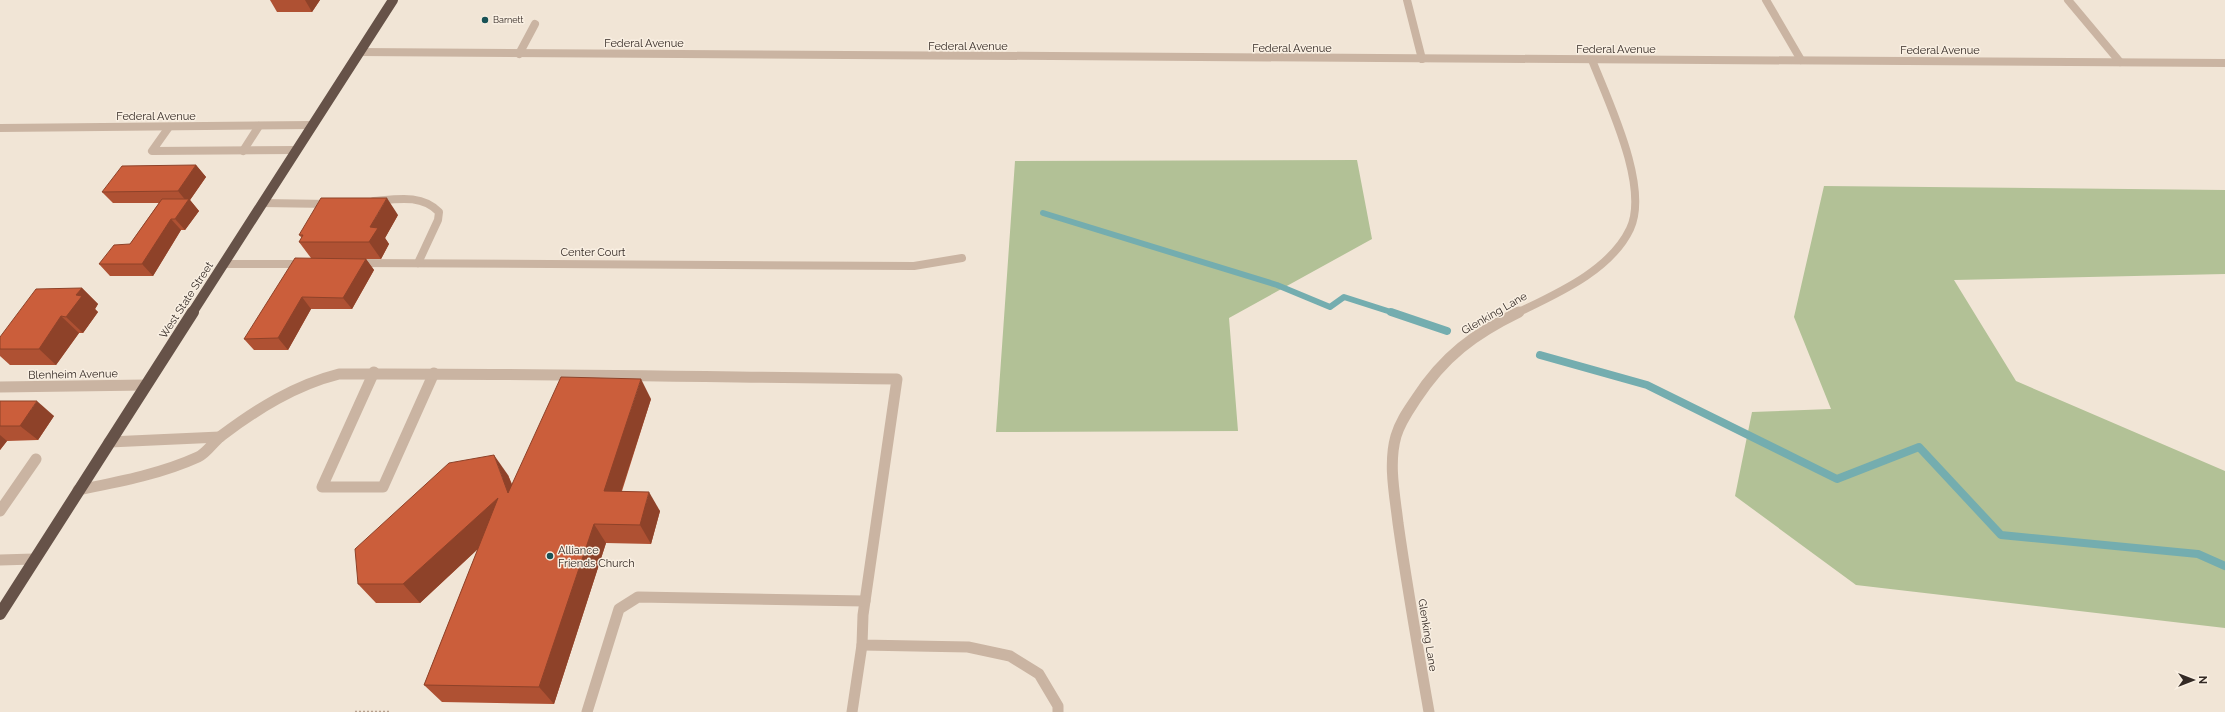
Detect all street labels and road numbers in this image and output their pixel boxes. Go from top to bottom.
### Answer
street label: Federal Avenue [604,37,684,50]
street label: Federal Avenue [928,40,1008,53]
street label: Federal Avenue [1252,42,1332,55]
street label: Federal Avenue [1576,43,1656,56]
street label: Federal Avenue [1900,44,1980,57]
street label: Federal Avenue [116,110,196,123]
street label: Center Court [561,246,626,259]
street label: West State Street [157,259,216,341]
street label: Glenking Lane [1459,289,1530,337]
street label: Blenheim Avenue [28,367,118,382]
street label: Glenking Lane [1415,598,1440,673]

